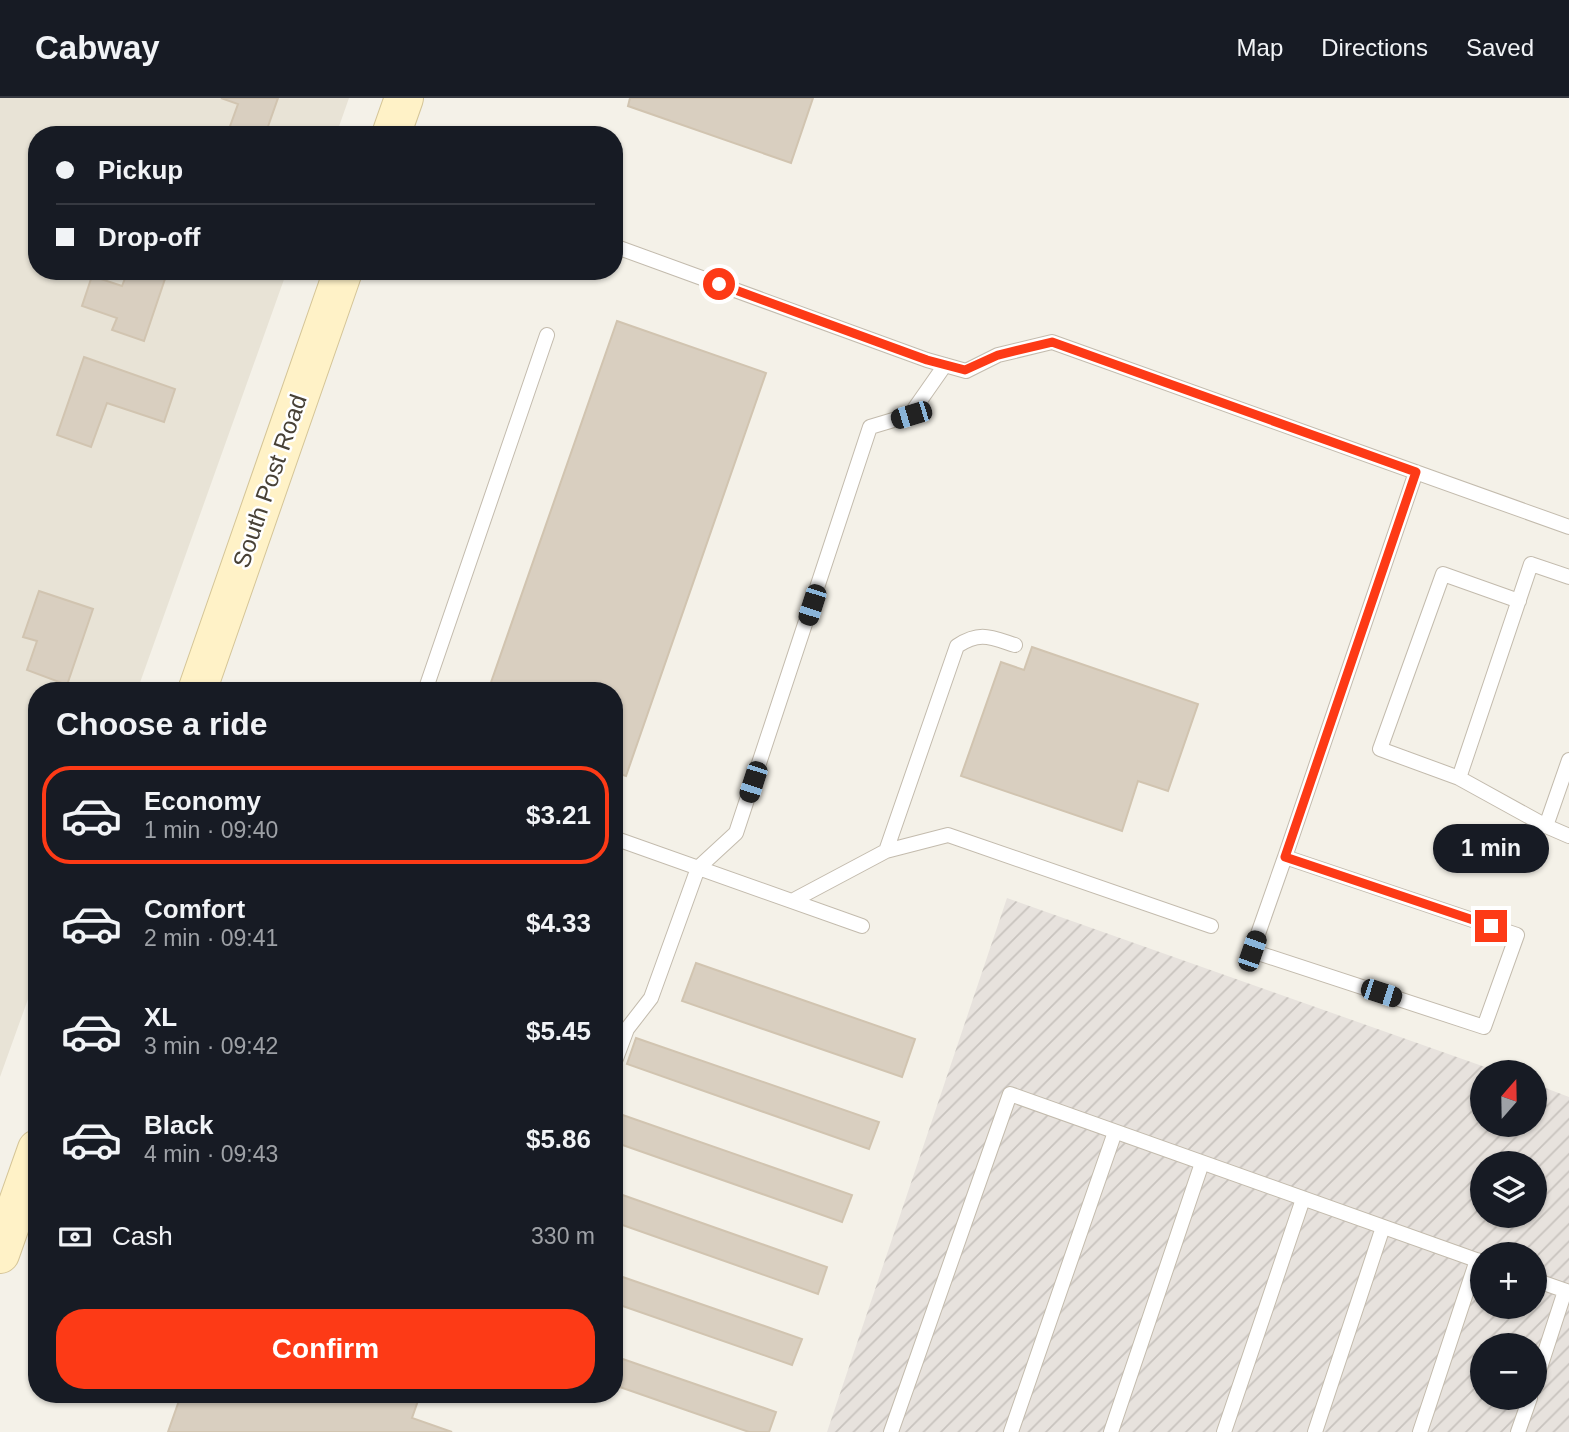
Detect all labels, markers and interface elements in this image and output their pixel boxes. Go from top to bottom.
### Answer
text: Cabway [35,29,160,66]
text: Map [1237,34,1283,61]
text: Directions [1321,34,1428,61]
text: Saved [1466,34,1534,61]
text: Pickup [98,155,183,185]
text: Drop-off [98,222,201,252]
route start [703,268,735,300]
street label: South Post Road [227,391,312,571]
car [888,399,935,431]
car [796,582,829,628]
text: Choose a ride [56,706,268,742]
car [737,759,770,805]
icon: car [60,784,123,847]
text: Economy [144,786,261,816]
text: $3.21 [526,800,591,830]
text: 1 min · 09:40 [144,817,278,843]
callout: 1 min [1433,824,1549,874]
text: 1 min [1461,835,1521,861]
icon: car [60,892,123,955]
text: Comfort [144,894,245,924]
text: $4.33 [526,908,591,938]
route end [1475,910,1507,942]
text: 2 min · 09:41 [144,925,278,951]
car [1236,928,1269,974]
car [1358,977,1405,1009]
icon: car [60,1000,123,1063]
text: XL [144,1002,177,1032]
text: $5.45 [526,1016,591,1046]
text: 3 min · 09:42 [144,1033,278,1059]
north arrow [1470,1060,1547,1138]
map controls [1470,1060,1547,1410]
icon: car [60,1108,123,1171]
text: Black [144,1110,213,1140]
text: $5.86 [526,1124,591,1154]
text: 4 min · 09:43 [144,1141,278,1167]
button: layers [1470,1151,1547,1228]
icon: cash [56,1218,94,1256]
text: Cash [112,1221,173,1251]
text: 330 m [531,1223,595,1249]
button: + [1470,1242,1547,1319]
button: Confirm [56,1309,595,1389]
button: − [1470,1333,1547,1410]

